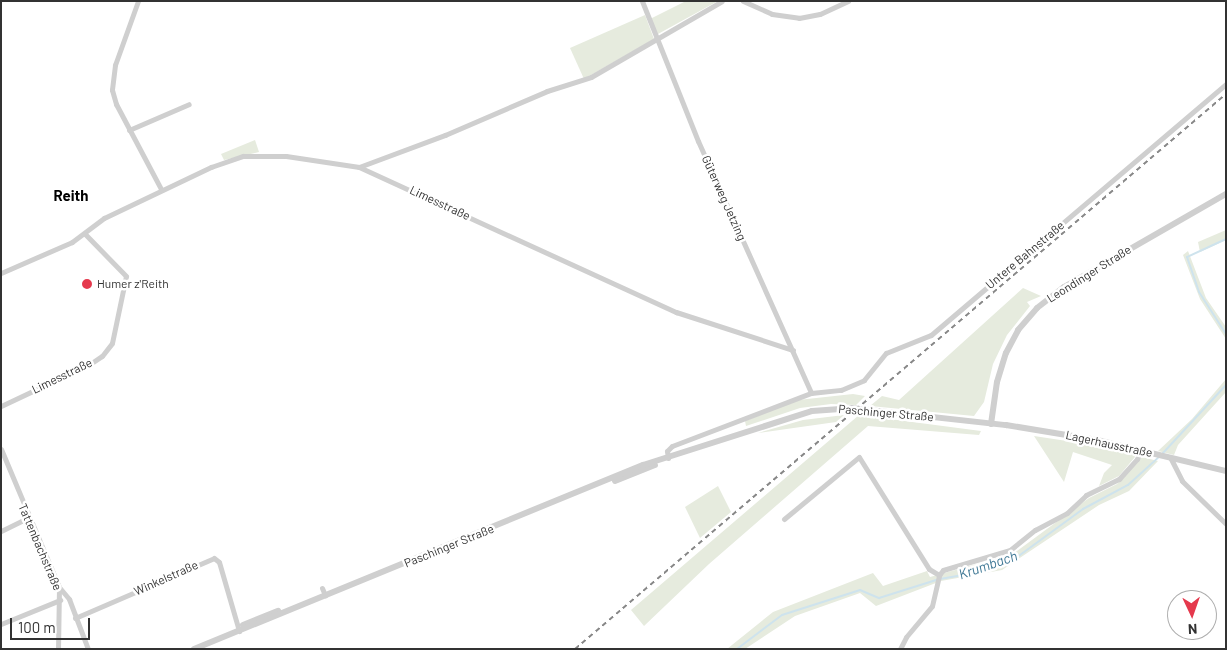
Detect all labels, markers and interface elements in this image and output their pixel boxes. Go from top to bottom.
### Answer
street label: Güterweg Jetzing [699,153,749,243]
street label: Limesstraße [407,183,473,223]
district label: Reith [53,187,89,205]
street label: Untere Bahnstraße [983,218,1067,292]
street label: Leondinger Straße [1044,242,1134,306]
place label: Humer z'Reith [97,277,169,291]
marker: Humer z'Reith [81,278,93,290]
street label: Limesstraße [30,355,94,397]
street label: Paschinger Straße [838,402,934,424]
street label: Lagerhausstraße [1064,428,1154,460]
street label: Tattenbachstraße [15,501,65,593]
street label: Paschinger Straße [402,521,496,571]
water label: Krumbach [956,547,1020,583]
street label: Winkelstraße [132,557,200,599]
north arrow [1167,590,1217,640]
scale bar [12,608,92,640]
text: 100 m [18,618,56,636]
text: N [1188,621,1198,638]

